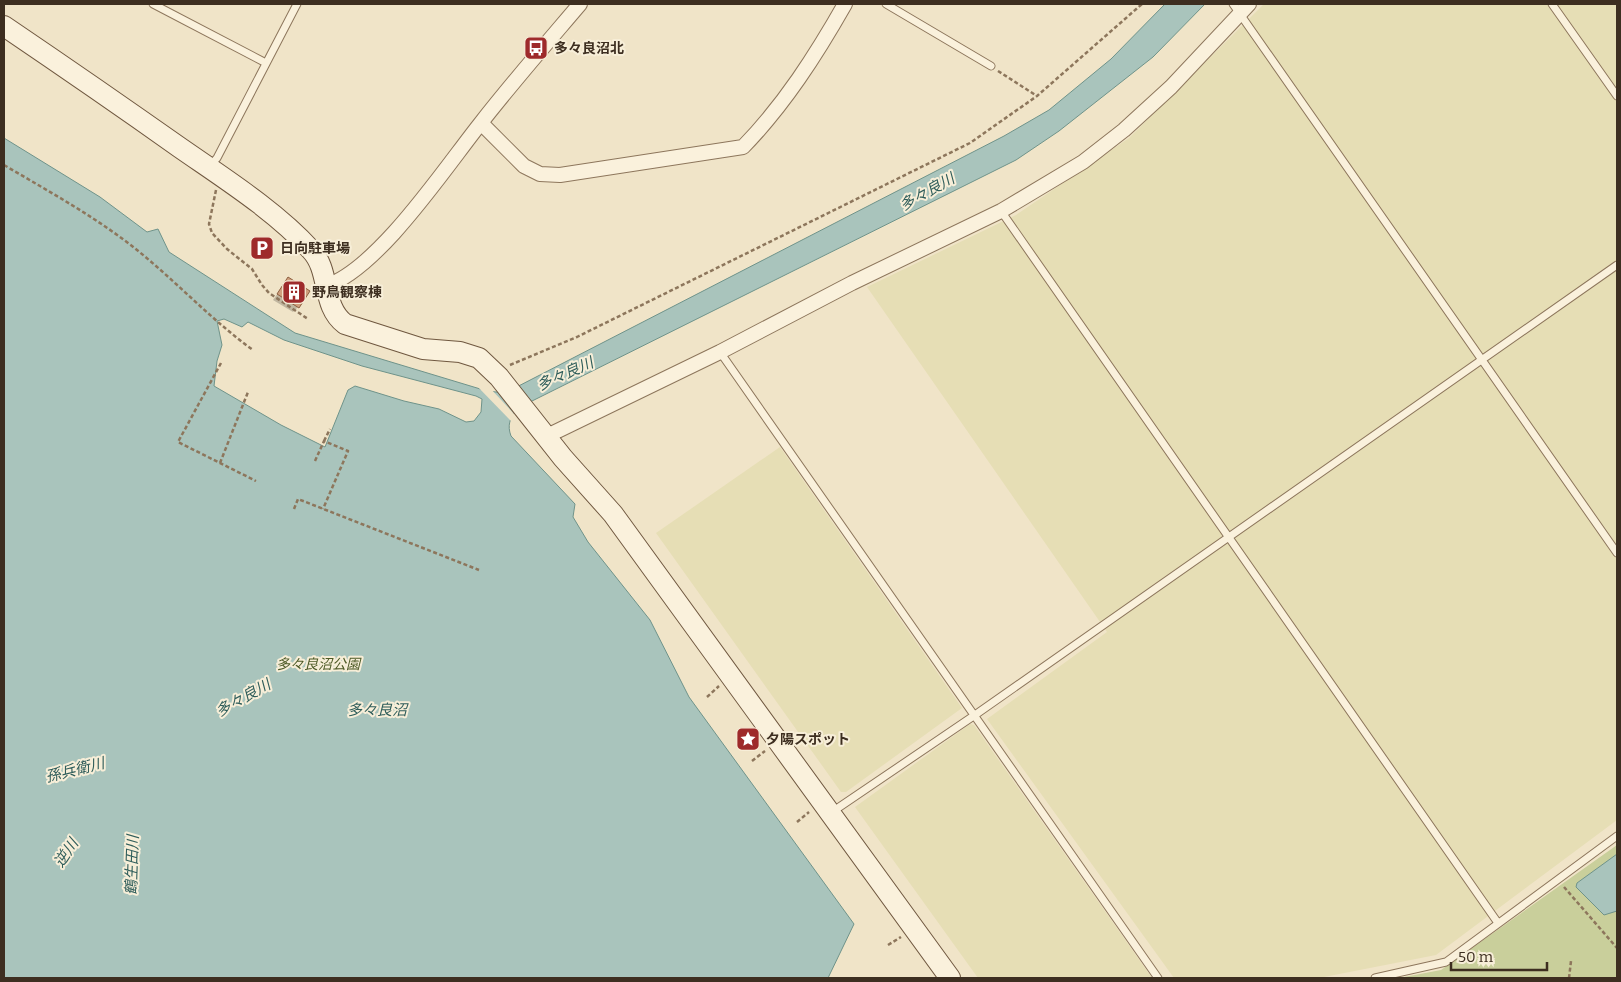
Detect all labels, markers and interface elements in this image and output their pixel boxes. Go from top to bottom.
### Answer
bus stop icon: 多々良沼北 [523,35,549,61]
place label: 多々良沼北 [554,40,624,57]
water label: 多々良川 [896,169,959,214]
parking icon: 日向駐車場 [249,235,275,261]
place label: 日向駐車場 [280,240,350,257]
building icon: 野鳥観察棟 [281,279,307,305]
place label: 野鳥観察棟 [312,284,382,301]
water label: 多々良川 [534,353,598,394]
park label: 多々良沼公園 [276,656,362,673]
water label: 多々良川 [212,675,275,720]
water label: 多々良沼 [347,701,409,719]
place icon: 夕陽スポット [735,726,761,752]
place label: 夕陽スポット [766,731,850,748]
water label: 孫兵衛川 [44,754,108,786]
water label: 鶴生田川 [122,833,142,895]
water label: 逆川 [50,834,83,870]
scale bar [1451,940,1547,972]
text: 50 m [1458,948,1494,966]

